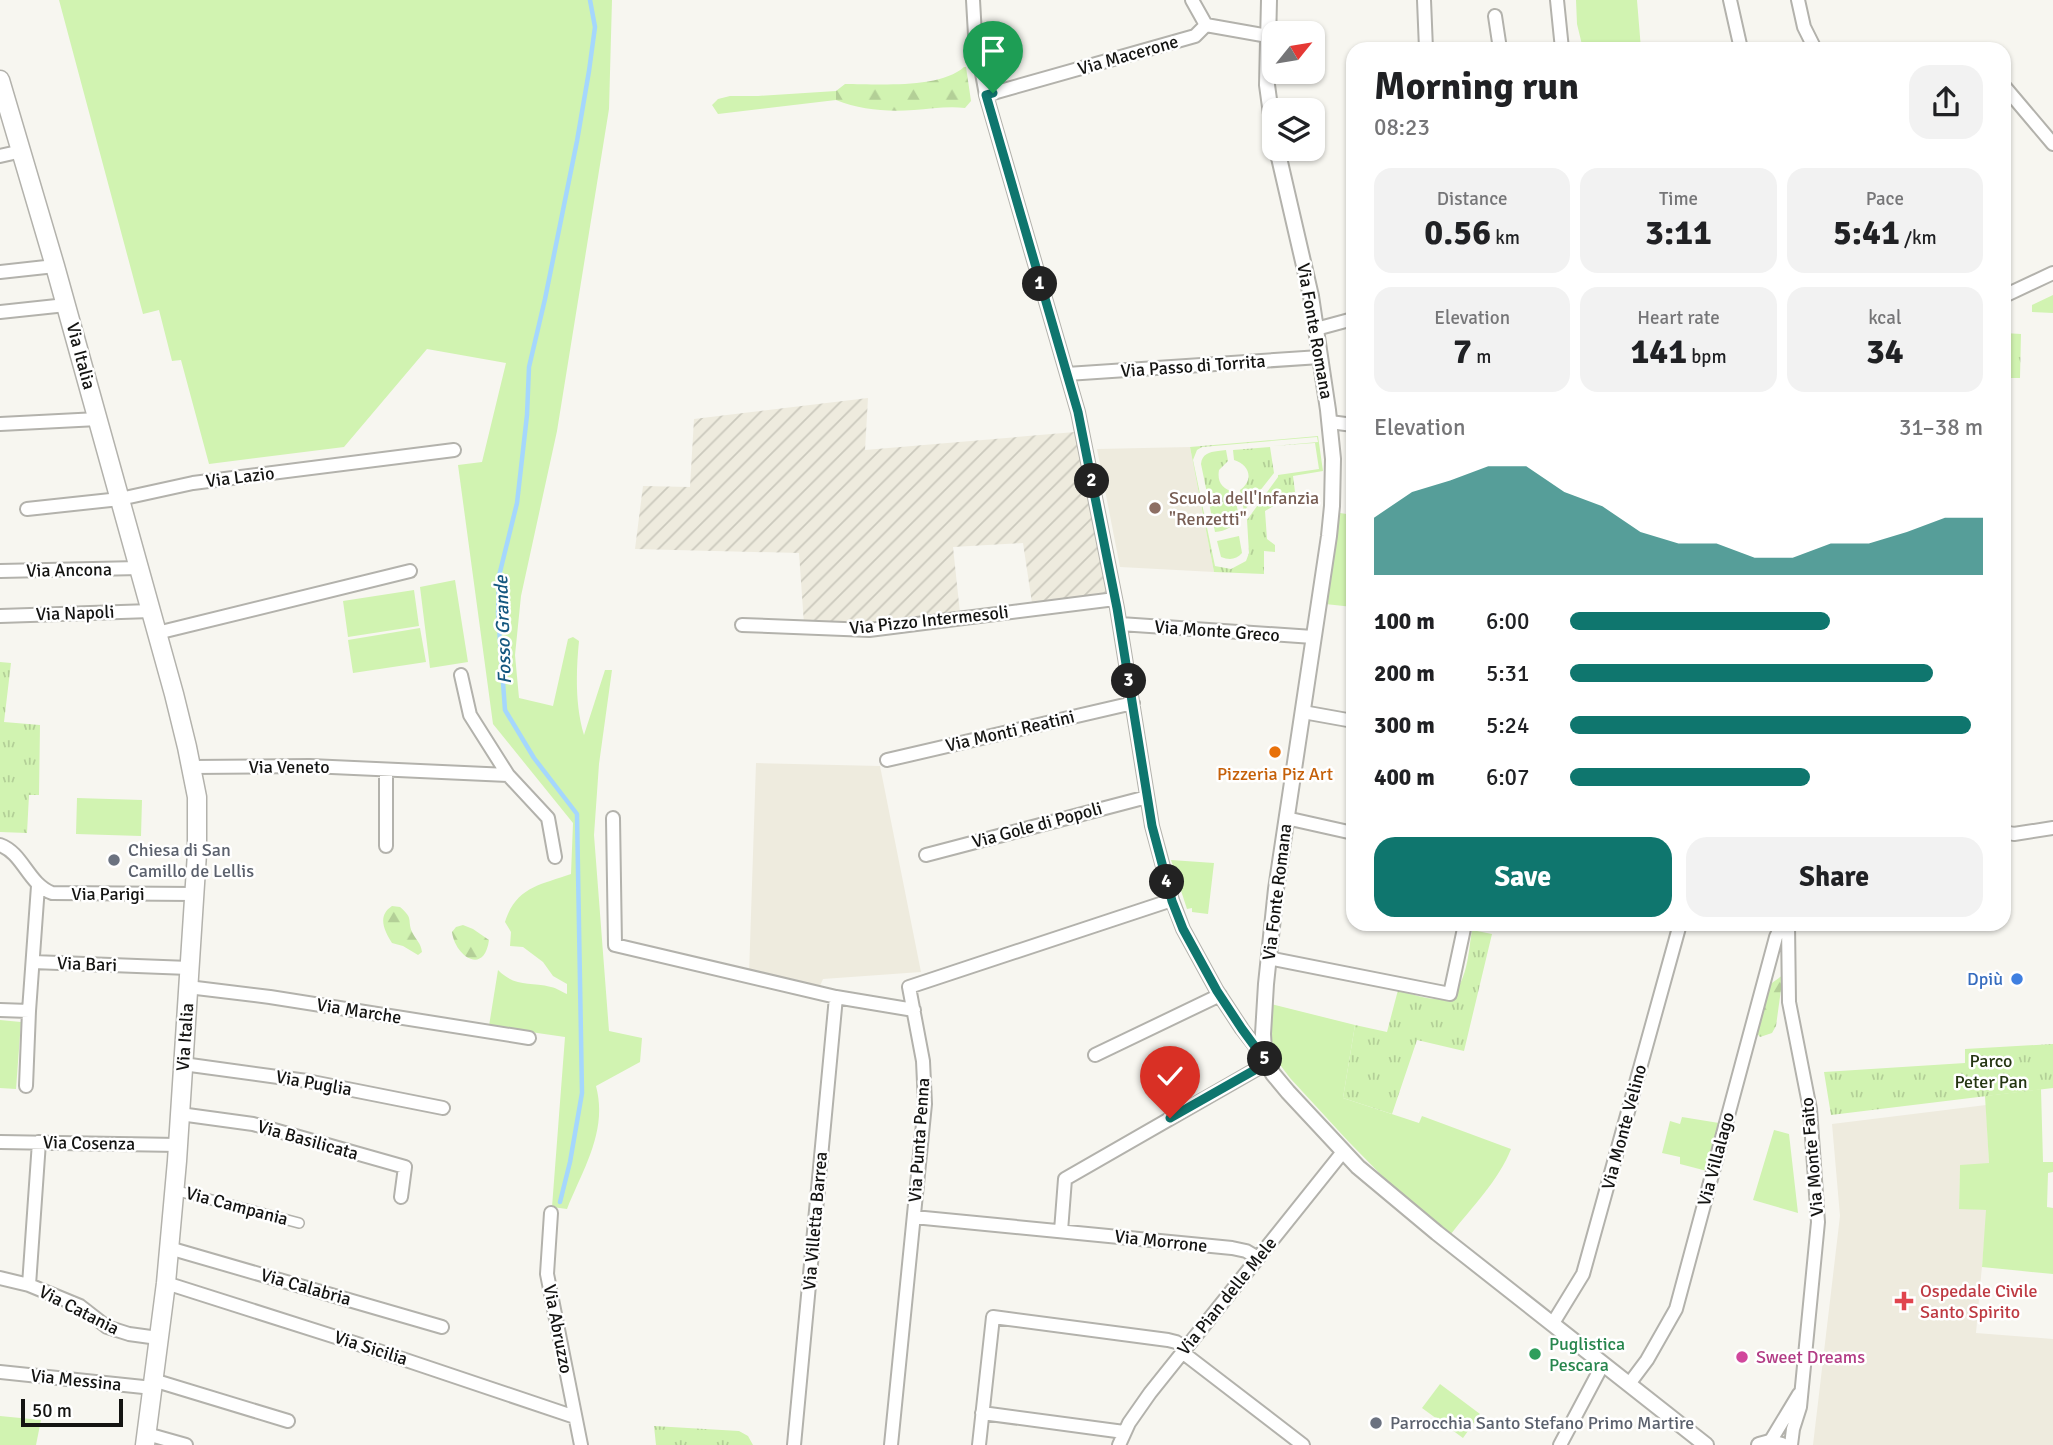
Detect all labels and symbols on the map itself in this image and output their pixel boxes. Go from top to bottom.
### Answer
pin [963,21,1023,93]
north arrow [1262,21,1325,84]
street label: Via Macerone [1075,30,1181,80]
street label: Via Fonte Romana [1292,261,1338,401]
pin: 1 [1023,266,1058,302]
street label: Via Italia [62,320,100,392]
street label: Via Passo di Torrita [1120,350,1266,382]
street label: Via Lazio [204,462,276,492]
pin: 2 [1074,463,1110,498]
place label: Scuola dell'Infanzia "Renzetti" [1169,487,1319,530]
marker: Scuola dell'Infanzia "Renzetti" [1147,500,1163,516]
street label: Via Ancona [26,558,112,582]
water label: Fosso Grande [489,574,517,685]
street label: Via Napoli [35,601,115,625]
street label: Via Pizzo Intermesoli [848,601,1010,639]
street label: Via Monte Greco [1154,616,1280,646]
pin: 3 [1112,664,1146,698]
street label: Via Monti Reatini [943,705,1077,757]
marker: Pizzeria Piz Art [1267,744,1283,760]
street label: Via Veneto [248,756,330,778]
place label: Pizzeria Piz Art [1217,763,1333,785]
street label: Via Gole di Popoli [970,797,1104,853]
street label: Via Fonte Romana [1258,822,1296,962]
place label: Chiesa di San Camillo de Lellis [128,839,254,882]
marker: Chiesa di San Camillo de Lellis [106,852,122,868]
pin: 4 [1150,864,1184,900]
street label: Via Parigi [71,883,145,905]
street label: Via Bari [57,952,117,976]
place label: Dpiù [1967,968,2003,990]
marker: Dpiù [2009,971,2025,987]
street label: Via Marche [315,993,403,1029]
street label: Via Italia [172,1002,198,1072]
pin: 5 [1248,1042,1282,1076]
pin [1140,1046,1200,1118]
park label: Parco Peter Pan [1954,1050,2028,1093]
street label: Via Monte Velino [1597,1062,1651,1192]
street label: Via Puglia [274,1065,354,1101]
street label: Via Punta Penna [904,1077,934,1203]
street label: Via Monte Faito [1796,1097,1828,1217]
street label: Via Villalago [1693,1110,1739,1208]
street label: Via Basilicata [255,1115,361,1165]
street label: Via Cosenza [43,1131,135,1155]
street label: Via Villetta Barrea [798,1151,832,1291]
street label: Via Campania [183,1182,291,1230]
street label: Via Morrone [1113,1225,1209,1257]
street label: Via Pian delle Mele [1173,1232,1281,1360]
street label: Via Calabria [258,1264,354,1310]
street label: Via Catania [35,1280,123,1340]
place label: Ospedale Civile Santo Spirito [1920,1280,2038,1323]
street label: Via Abruzzo [539,1283,577,1375]
marker: Ospedale Civile Santo Spirito [1894,1291,1914,1311]
street label: Via Sicilia [331,1326,411,1370]
place label: Puglistica Pescara [1549,1333,1625,1376]
marker: Puglistica Pescara [1527,1346,1543,1362]
place label: Sweet Dreams [1756,1346,1865,1368]
marker: Sweet Dreams [1734,1349,1750,1365]
street label: Via Messina [29,1364,123,1396]
scale bar [21,1396,122,1428]
place label: Parrocchia Santo Stefano Primo Martire [1390,1412,1694,1434]
marker: Parrocchia Santo Stefano Primo Martire [1368,1415,1384,1431]

